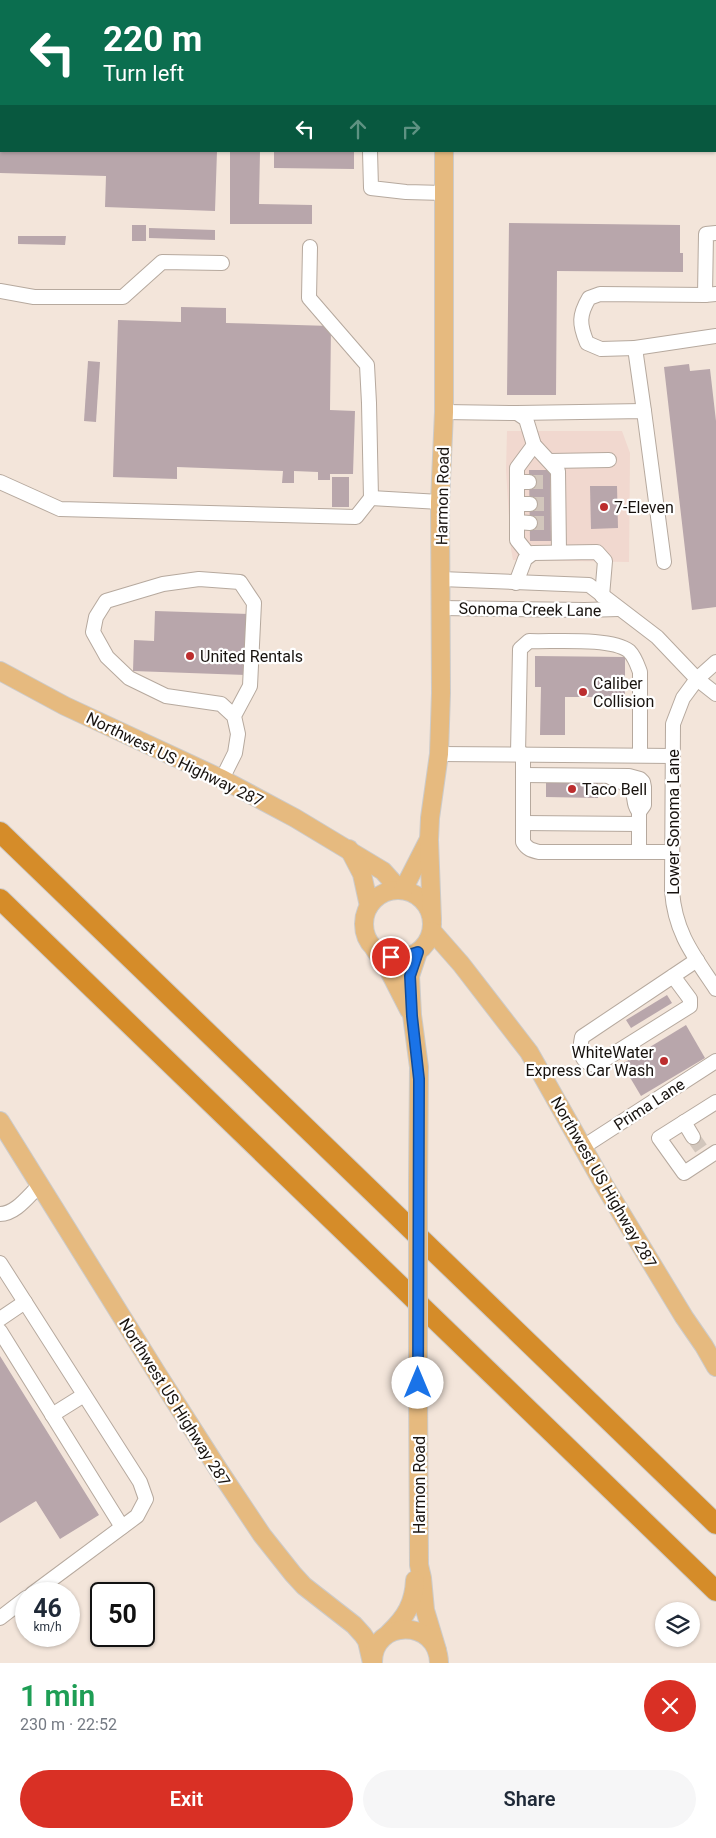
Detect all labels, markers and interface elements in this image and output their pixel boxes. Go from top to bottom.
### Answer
text: 220 m [103,19,202,60]
icon: left [20,20,85,85]
text: Turn left [103,61,184,86]
icon: left [291,115,319,143]
icon: ahead [344,115,372,143]
icon: right [397,115,425,143]
street label: Harmon Road [432,447,453,545]
place label: 7-Eleven [614,498,674,517]
marker: 7-Eleven [598,501,610,513]
street label: Sonoma Creek Lane [459,599,601,620]
place label: United Rentals [200,647,303,666]
marker: United Rentals [184,650,196,662]
place label: Caliber Collision [593,674,654,711]
marker: Caliber Collision [577,686,589,698]
street label: Northwest US Highway 287 [83,708,266,811]
street label: Lower Sonoma Lane [664,749,683,895]
place label: Taco Bell [582,780,647,799]
marker: Taco Bell [566,783,578,795]
pin [370,936,412,978]
icon: arrive [377,943,405,971]
place label: WhiteWater Express Car Wash [526,1043,655,1080]
marker: WhiteWater Express Car Wash [658,1055,670,1067]
street label: Prima Lane [610,1074,688,1134]
street label: Northwest US Highway 287 [547,1093,660,1271]
street label: Northwest US Highway 287 [115,1315,234,1490]
position arrow [391,1356,443,1408]
street label: Harmon Road [410,1436,429,1534]
speed limit sign: 50 [90,1582,155,1647]
text: 46 [33,1594,62,1623]
map controls [655,1602,700,1647]
button: layers [655,1602,700,1647]
text: km/h [33,1620,62,1634]
text: 1 min [20,1678,95,1713]
button: close [644,1680,696,1732]
text: 230 m · 22:52 [20,1715,117,1734]
button: Exit [20,1770,353,1828]
button: Share [363,1770,696,1828]

